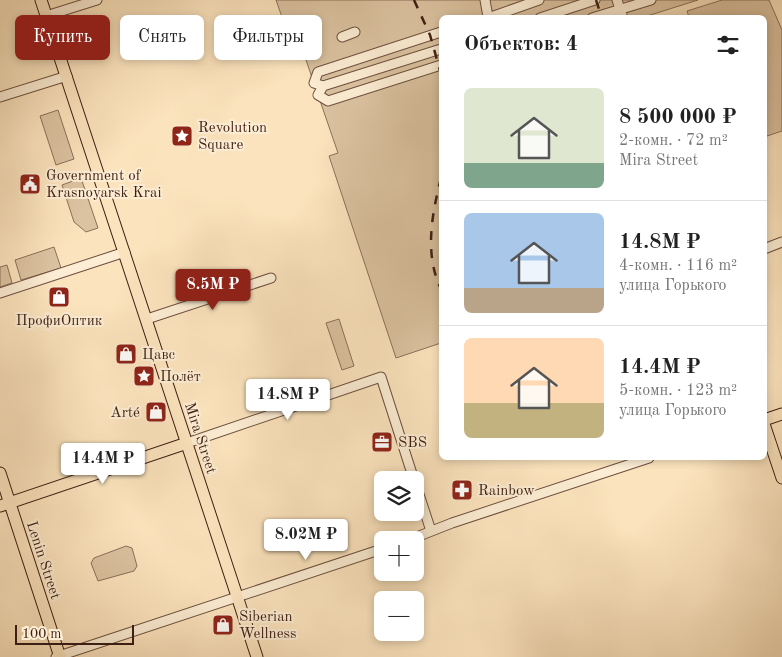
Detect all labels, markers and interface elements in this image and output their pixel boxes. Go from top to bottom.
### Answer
chip: Купить [15,15,110,60]
chip: Снять [120,15,204,60]
chip: Фильтры [214,15,322,60]
icon: filters [714,31,742,59]
text: Объектов: 4 [464,34,578,55]
text: 8 500 000 ₽ [619,107,737,128]
icon: home [504,108,564,168]
place label: Revolution Square [198,121,267,153]
place icon: Revolution Square [170,124,194,148]
text: 2-комн. · 72 m² [619,133,728,149]
text: Mira Street [619,153,698,169]
place label: Government of Krasnoyarsk Krai [46,169,161,201]
public building icon: Government of Krasnoyarsk Krai [18,172,42,196]
text: 14.8M ₽ [619,232,701,253]
icon: home [504,233,564,293]
text: 4-комн. · 116 m² [619,258,737,274]
pin: 8.5M ₽ [172,268,254,311]
text: 8.5M ₽ [187,277,240,293]
text: улица Горького [619,278,727,294]
shop icon: ПрофиОптик [47,285,71,309]
place label: ПрофиОптик [16,314,103,329]
shop icon: Цавс [114,342,138,366]
place label: Цавс [142,348,176,363]
text: 14.4M ₽ [619,357,701,378]
icon: home [504,358,564,418]
place icon: Полёт [132,364,156,388]
place label: Полёт [160,370,201,385]
pin: 14.8M ₽ [242,378,334,421]
text: 5-комн. · 123 m² [619,383,737,399]
text: 14.8M ₽ [257,387,319,403]
shop icon: Arté [144,400,168,424]
street label: Mira Street [181,401,218,476]
text: улица Горького [619,403,727,419]
place label: Arté [110,406,140,421]
office icon: SBS [370,430,394,454]
place label: SBS [398,436,427,451]
pin: 14.4M ₽ [57,442,149,485]
text: 14.4M ₽ [72,451,134,467]
map controls [374,471,424,641]
button: layers [374,471,424,521]
pharmacy icon: Rainbow [450,478,474,502]
place label: Rainbow [478,484,535,499]
pin: 8.02M ₽ [260,518,352,561]
street label: Lenin Street [23,520,62,601]
text: 8.02M ₽ [275,527,337,543]
button: + [374,531,424,581]
button: − [374,591,424,641]
place label: Siberian Wellness [239,610,297,642]
shop icon: Siberian Wellness [211,613,235,637]
scale bar [15,622,134,645]
text: 100 m [22,627,61,641]

